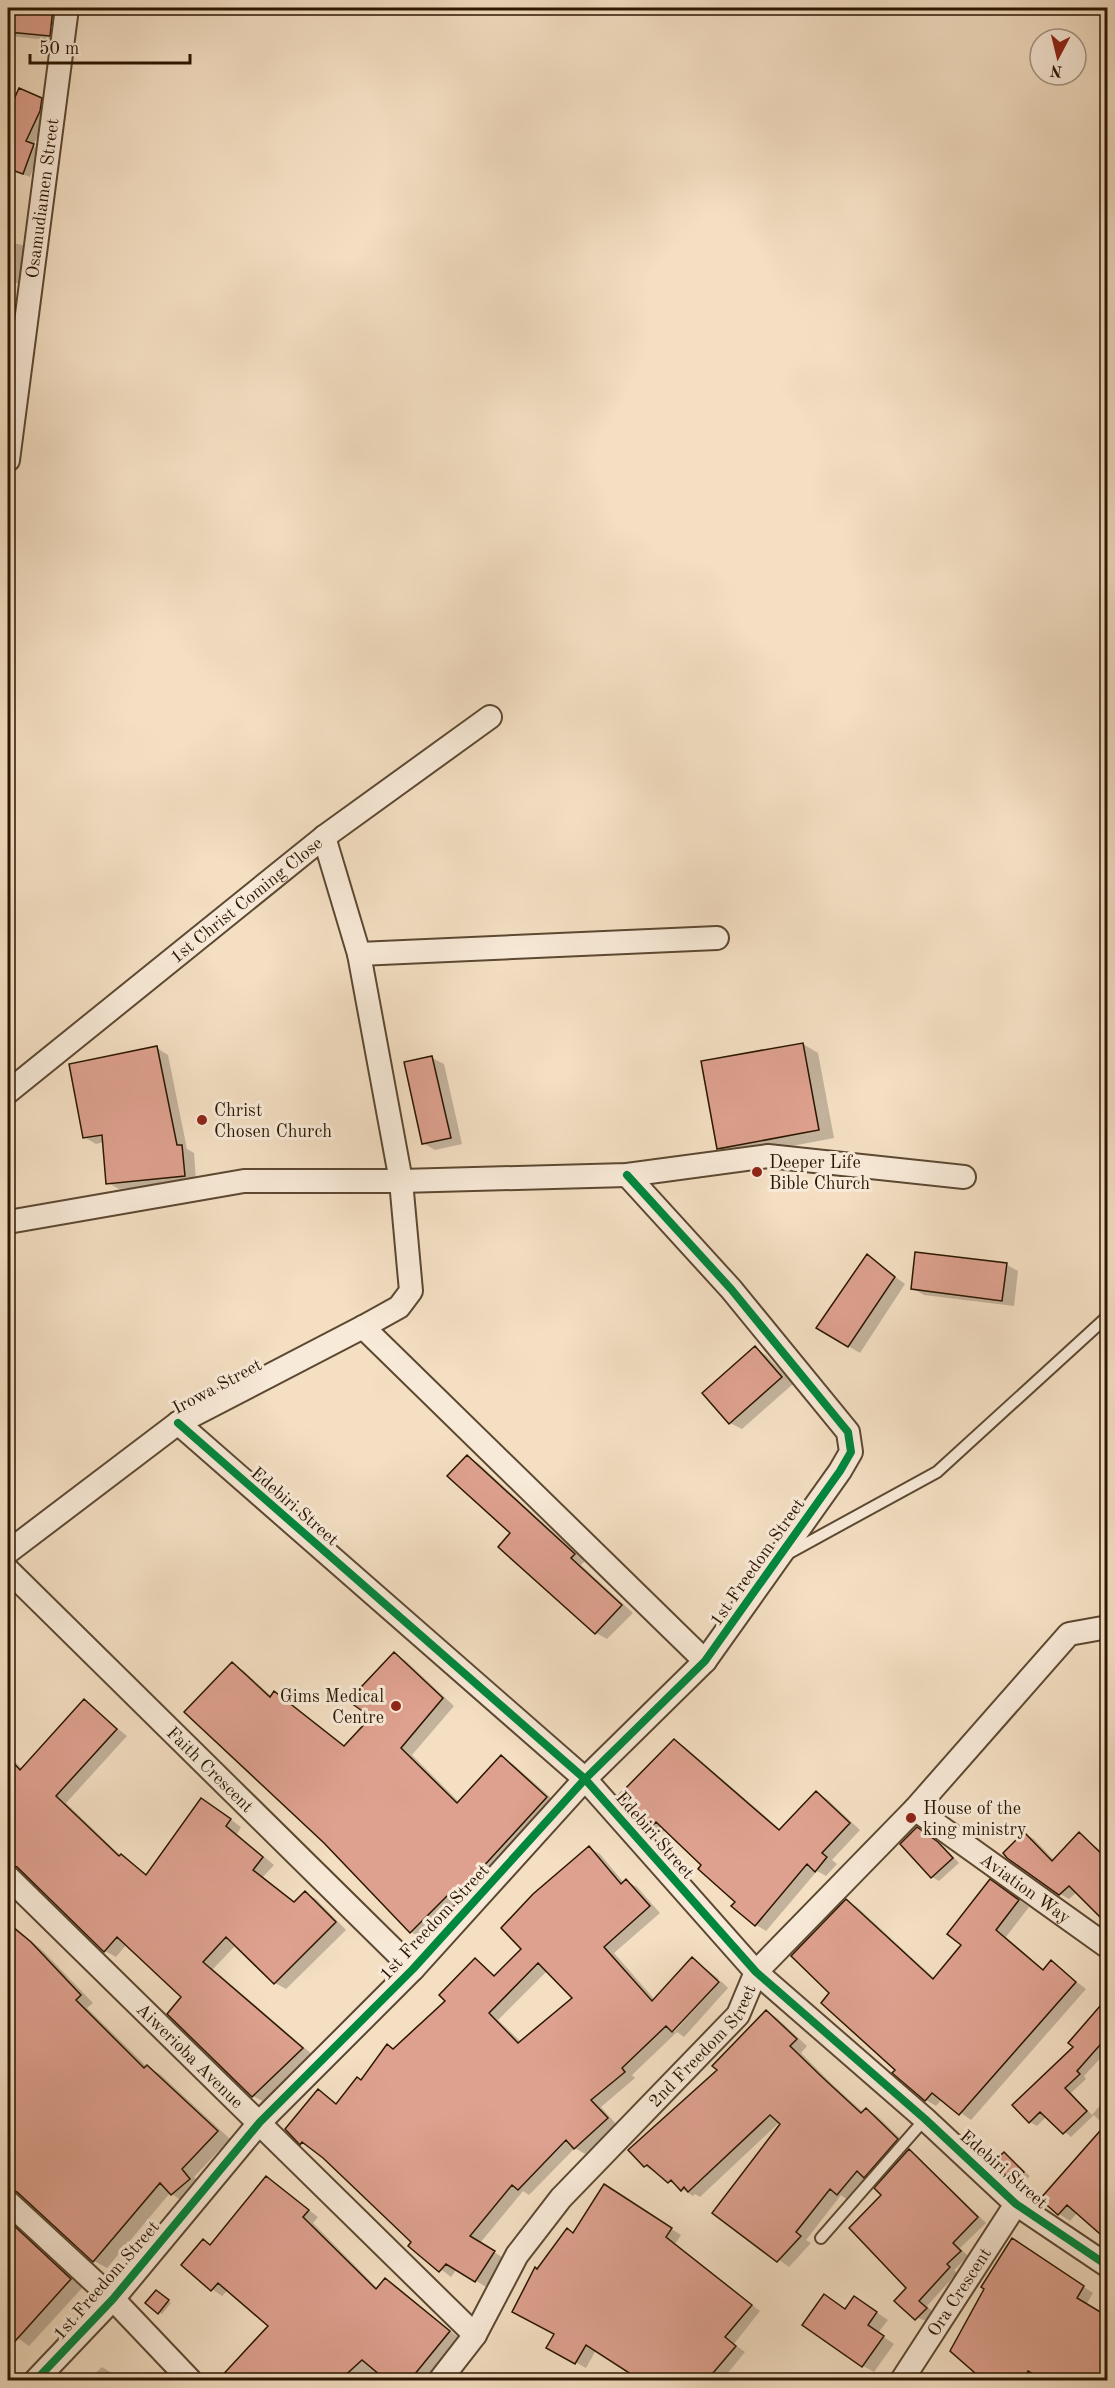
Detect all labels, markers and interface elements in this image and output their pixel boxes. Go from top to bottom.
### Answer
scale bar [30,27,190,65]
north arrow [1028,27,1088,87]
text: 50 m [39,40,79,58]
text: N [1049,61,1063,79]
street label: Osamudiamen Street [24,117,63,280]
street label: 1st Christ Coming Close [167,834,326,967]
place label: Christ Chosen Church [214,1102,332,1141]
marker: Christ Chosen Church [195,1113,209,1127]
place label: Deeper Life Bible Church [769,1154,870,1193]
marker: Deeper Life Bible Church [750,1165,764,1179]
street label: Irowa Street [170,1356,265,1418]
street label: Edebiri Street [247,1464,341,1549]
street label: 1st Freedom Street [707,1496,809,1630]
place label: Gims Medical Centre [280,1688,384,1727]
marker: Gims Medical Centre [389,1699,403,1713]
street label: Faith Crescent [163,1724,256,1816]
street label: Edebiri Street [612,1789,697,1883]
place label: House of the king ministry [923,1800,1027,1839]
marker: House of the king ministry [904,1811,918,1825]
street label: Aviation Way [976,1851,1074,1928]
street label: 1st Freedom Street [377,1861,493,1984]
street label: 2nd Freedom Street [646,1982,760,2111]
street label: Aiwerioba Avenue [132,2000,246,2112]
street label: Edebiri Street [956,2127,1050,2212]
street label: 1st Freedom Street [50,2218,163,2344]
street label: Ora Crescent [925,2245,995,2340]

